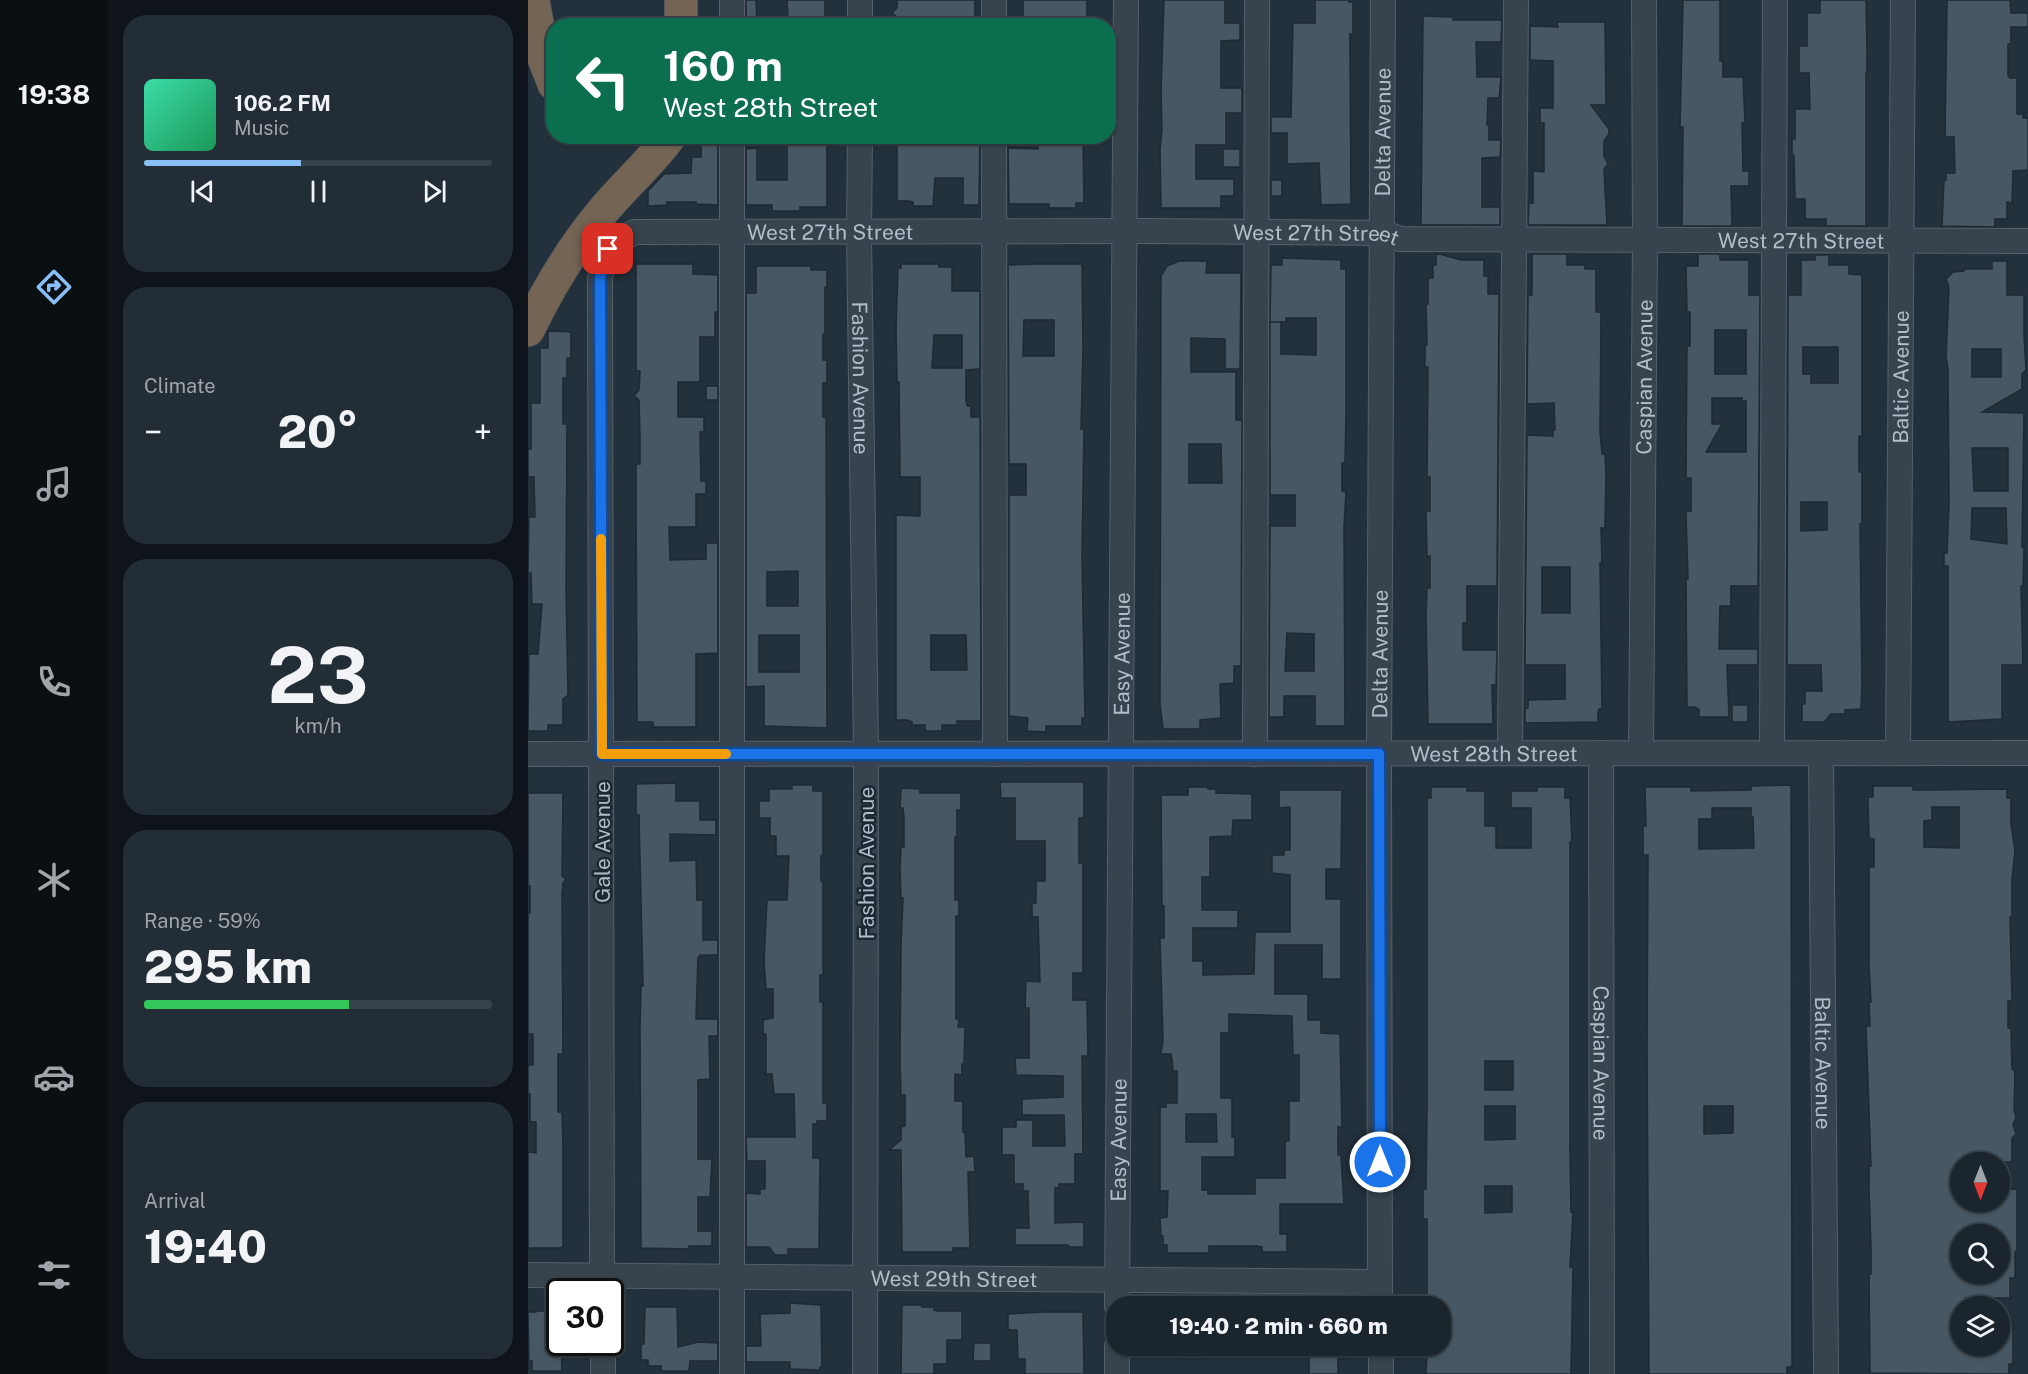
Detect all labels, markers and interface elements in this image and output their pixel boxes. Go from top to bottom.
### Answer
text: 160 m [663,41,783,90]
icon: left [564,42,642,120]
street label: Delta Avenue [1369,67,1395,197]
text: 19:38 [18,78,90,110]
text: 106.2 FM [234,90,331,116]
text: West 28th Street [663,91,878,123]
text: Music [234,116,289,140]
icon: previous [186,175,219,208]
icon: pause [302,175,335,208]
icon: next [418,175,451,208]
street label: West 27th Street [747,219,914,244]
street label: West 27th Street [1233,219,1403,250]
pin [582,223,633,274]
street label: West 27th Street [1718,228,1884,253]
icon: arrive [591,232,624,265]
icon: directions [33,266,75,308]
street label: Caspian Avenue [1631,299,1657,455]
street label: Fashion Avenue [847,301,874,455]
street label: Baltic Avenue [1888,310,1913,444]
text: Climate [144,374,216,398]
text: 20° [278,405,358,458]
text: − [144,413,162,451]
text: + [474,413,492,451]
icon: music [33,463,75,505]
street label: Delta Avenue [1367,589,1392,719]
street label: Easy Avenue [1109,592,1134,716]
text: 23 [267,629,369,721]
icon: phone [33,661,75,703]
text: km/h [294,714,342,738]
street label: West 28th Street [1410,741,1578,766]
street label: Gale Avenue [590,781,615,903]
street label: Fashion Avenue [854,787,879,939]
icon: climate [33,859,75,901]
text: Range · 59% [144,909,261,933]
text: 295 km [144,940,312,993]
street label: Caspian Avenue [1589,985,1614,1141]
street label: Baltic Avenue [1810,996,1837,1130]
icon: car [33,1056,75,1098]
street label: Easy Avenue [1105,1078,1131,1202]
position arrow [1348,1130,1412,1194]
north arrow [1950,1152,2010,1212]
map controls [1950,1152,2010,1356]
text: Arrival [144,1189,206,1213]
text: 19:40 [144,1220,267,1273]
button: search [1950,1224,2010,1284]
icon: filters [33,1254,75,1296]
street label: West 29th Street [870,1265,1038,1292]
speed limit sign: 30 [546,1278,624,1356]
button: layers [1950,1296,2010,1356]
text: 19:40 · 2 min · 660 m [1169,1313,1388,1339]

